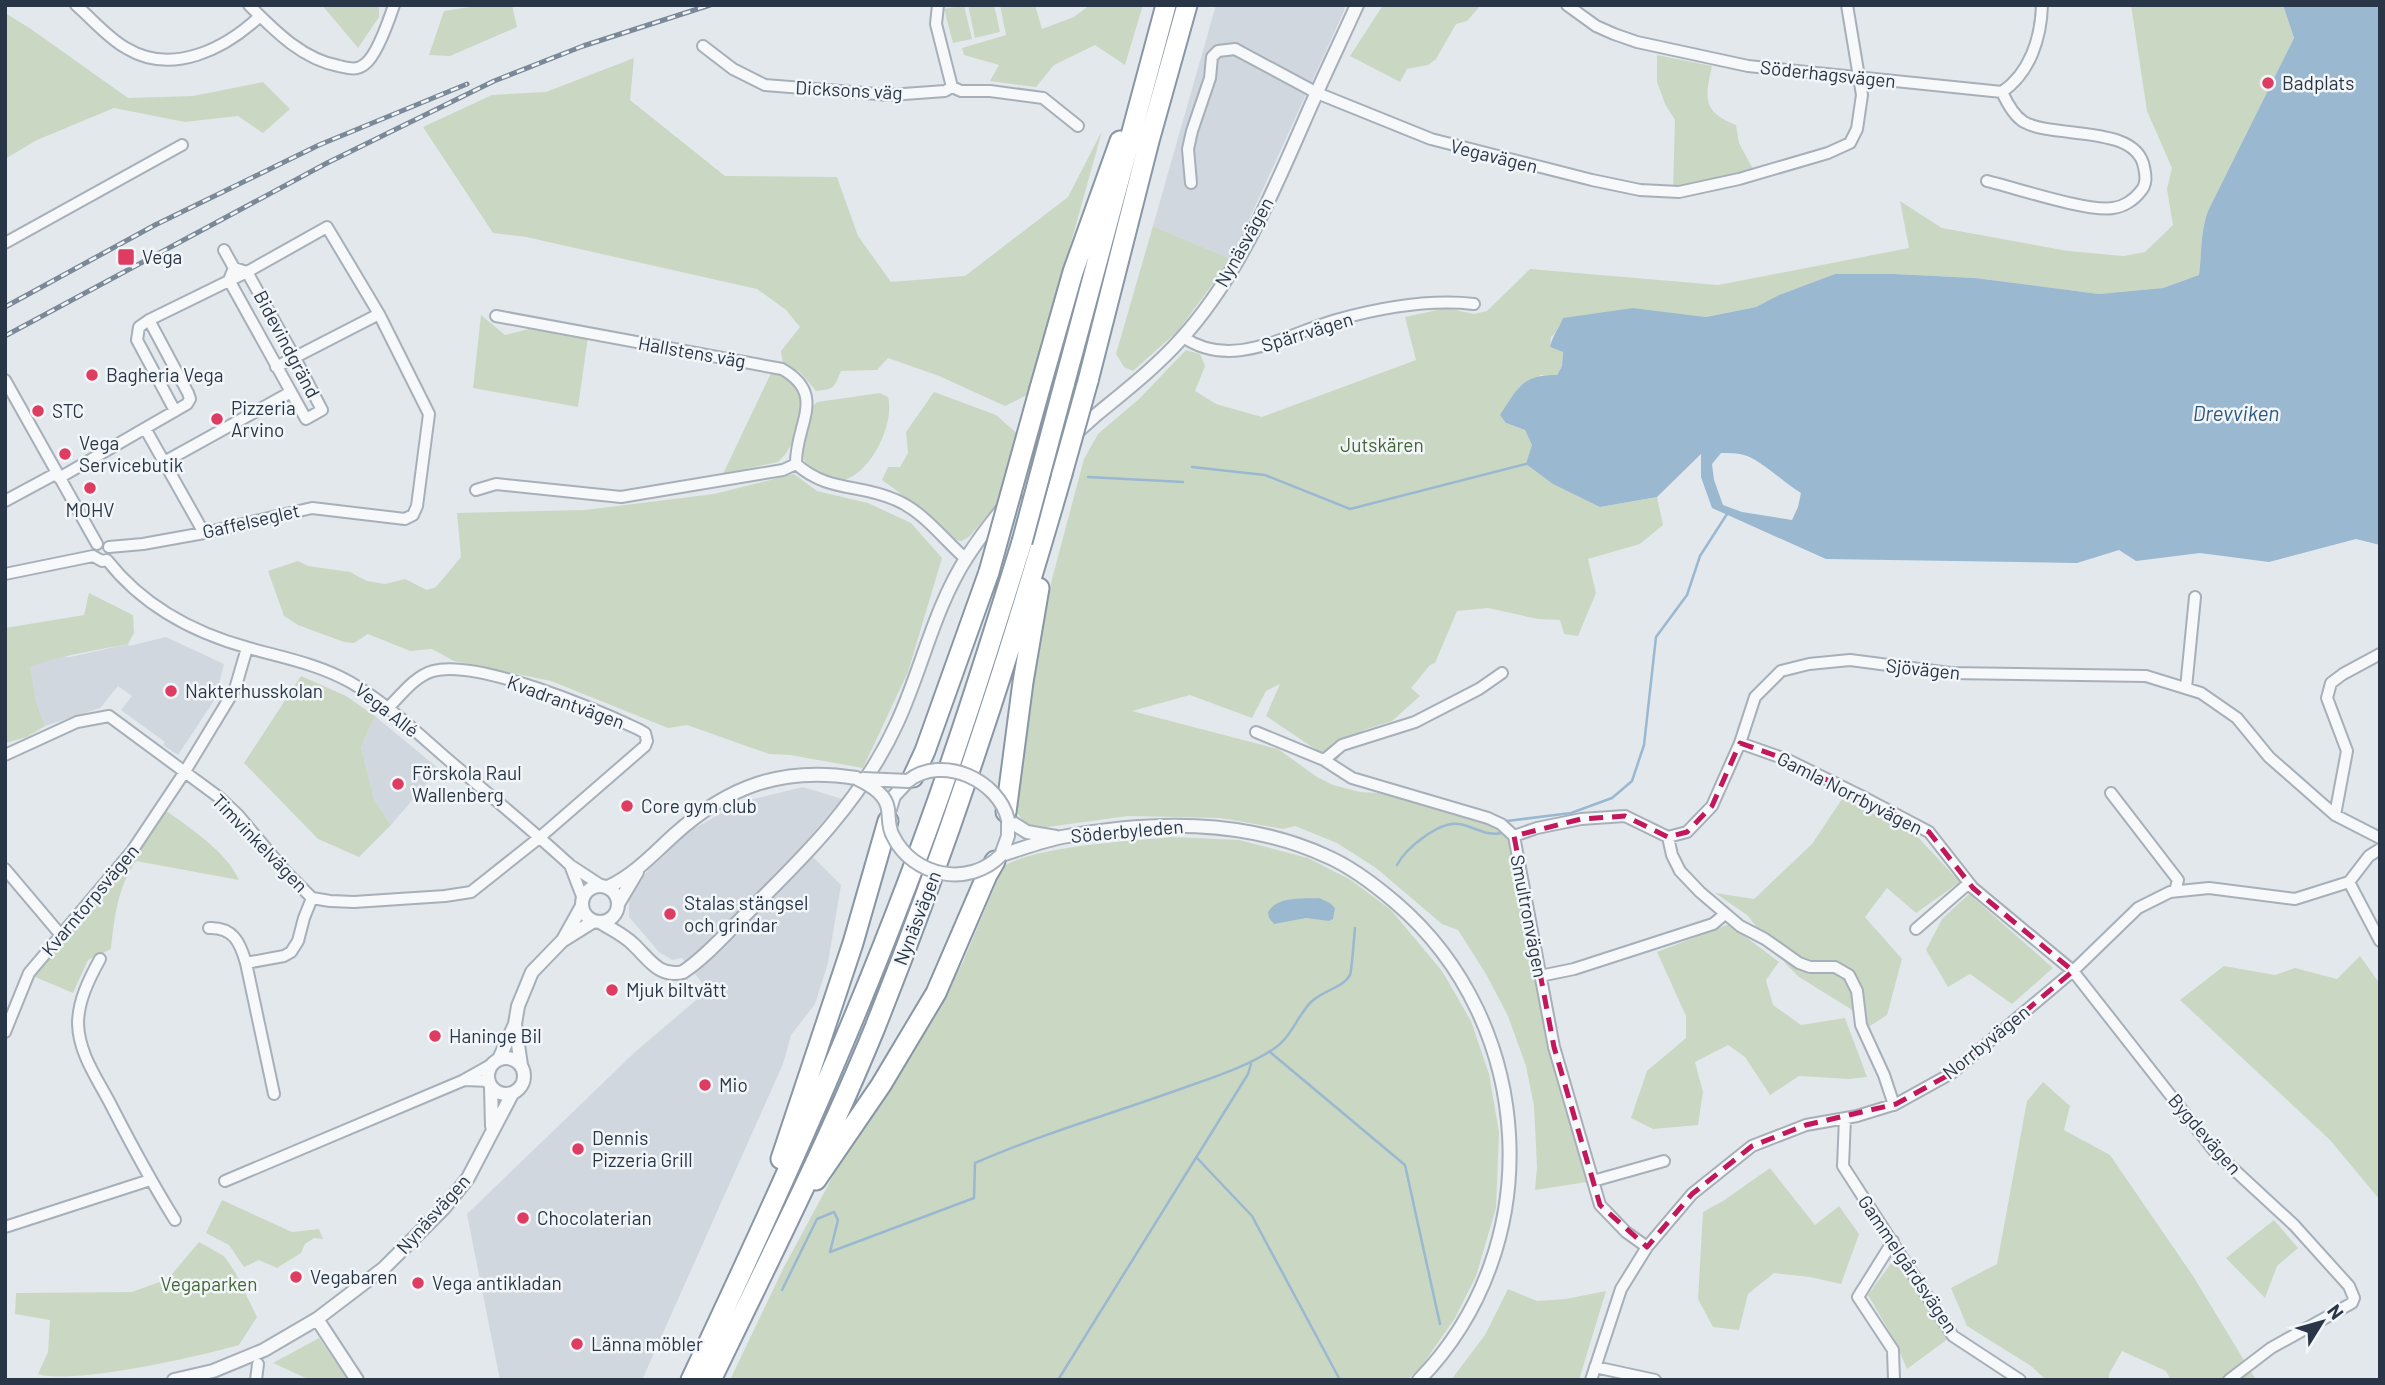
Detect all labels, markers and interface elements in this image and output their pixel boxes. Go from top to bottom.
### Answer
street label: Söderhagsvägen [1759,55,1897,92]
place label: Badplats [2282,71,2354,94]
street label: Dicksons väg [795,75,903,104]
marker: Badplats [2260,75,2276,91]
street label: Vegavägen [1448,134,1540,177]
street label: Nynäsvägen [1209,193,1278,291]
place label: Vega [142,245,182,268]
marker: Vega [116,247,136,267]
street label: Bidevindgränd [249,286,325,402]
street label: Spärrvägen [1258,307,1355,356]
street label: Hallstens väg [637,331,748,372]
place label: Bagheria Vega [106,363,223,386]
marker: Bagheria Vega [84,367,100,383]
place label: Pizzeria Arvino [231,396,296,441]
place label: STC [52,399,84,422]
water label: Drevviken [2193,400,2279,425]
marker: STC [30,403,46,419]
marker: Pizzeria Arvino [209,411,225,427]
place label: Vega Servicebutik [79,431,183,476]
park label: Jutskären [1340,433,1424,456]
marker: Vega Servicebutik [57,446,73,462]
marker: MOHV [82,480,98,496]
place label: MOHV [65,498,115,521]
street label: Gaffelseglet [200,498,302,543]
street label: Sjövägen [1885,653,1961,684]
street label: Kvadrantvägen [504,670,628,733]
street label: Vega Allé [351,678,424,742]
place label: Nakterhusskolan [185,679,323,702]
marker: Nakterhusskolan [163,683,179,699]
street label: Gamla Norrbyvägen [1774,746,1927,839]
place label: Förskola Raul Wallenberg [412,761,522,806]
marker: Förskola Raul Wallenberg [390,776,406,792]
street label: Timvinkelvägen [208,789,313,897]
place label: Core gym club [641,794,757,817]
marker: Core gym club [619,798,635,814]
street label: Söderbyleden [1070,814,1184,847]
street label: Kvarntorpsvägen [36,839,143,960]
street label: Smultronvägen [1506,853,1553,979]
street label: Nynäsvägen [888,867,945,968]
place label: Stalas stängsel och grindar [684,891,808,936]
marker: Stalas stängsel och grindar [662,906,678,922]
place label: Mjuk biltvätt [626,978,727,1001]
marker: Mjuk biltvätt [604,982,620,998]
street label: Norrbyvägen [1938,1000,2034,1084]
place label: Haninge Bil [449,1024,542,1047]
marker: Haninge Bil [427,1028,443,1044]
place label: Mio [719,1073,748,1096]
marker: Mio [697,1077,713,1093]
street label: Bygdevägen [2164,1089,2247,1179]
place label: Dennis Pizzeria Grill [592,1126,693,1171]
marker: Dennis Pizzeria Grill [570,1141,586,1157]
street label: Nynäsvägen [391,1169,474,1258]
street label: Gammelgårdsvägen [1854,1190,1963,1337]
place label: Chocolaterian [537,1206,652,1229]
marker: Chocolaterian [515,1210,531,1226]
place label: Vegabaren [310,1265,398,1288]
marker: Vegabaren [288,1269,304,1285]
place label: Vega antikladan [432,1271,562,1294]
park label: Vegaparken [161,1272,257,1295]
marker: Vega antikladan [410,1275,426,1291]
north arrow [2287,1287,2357,1357]
text: N [2323,1299,2349,1323]
place label: Länna möbler [591,1332,703,1355]
marker: Länna möbler [569,1336,585,1352]

